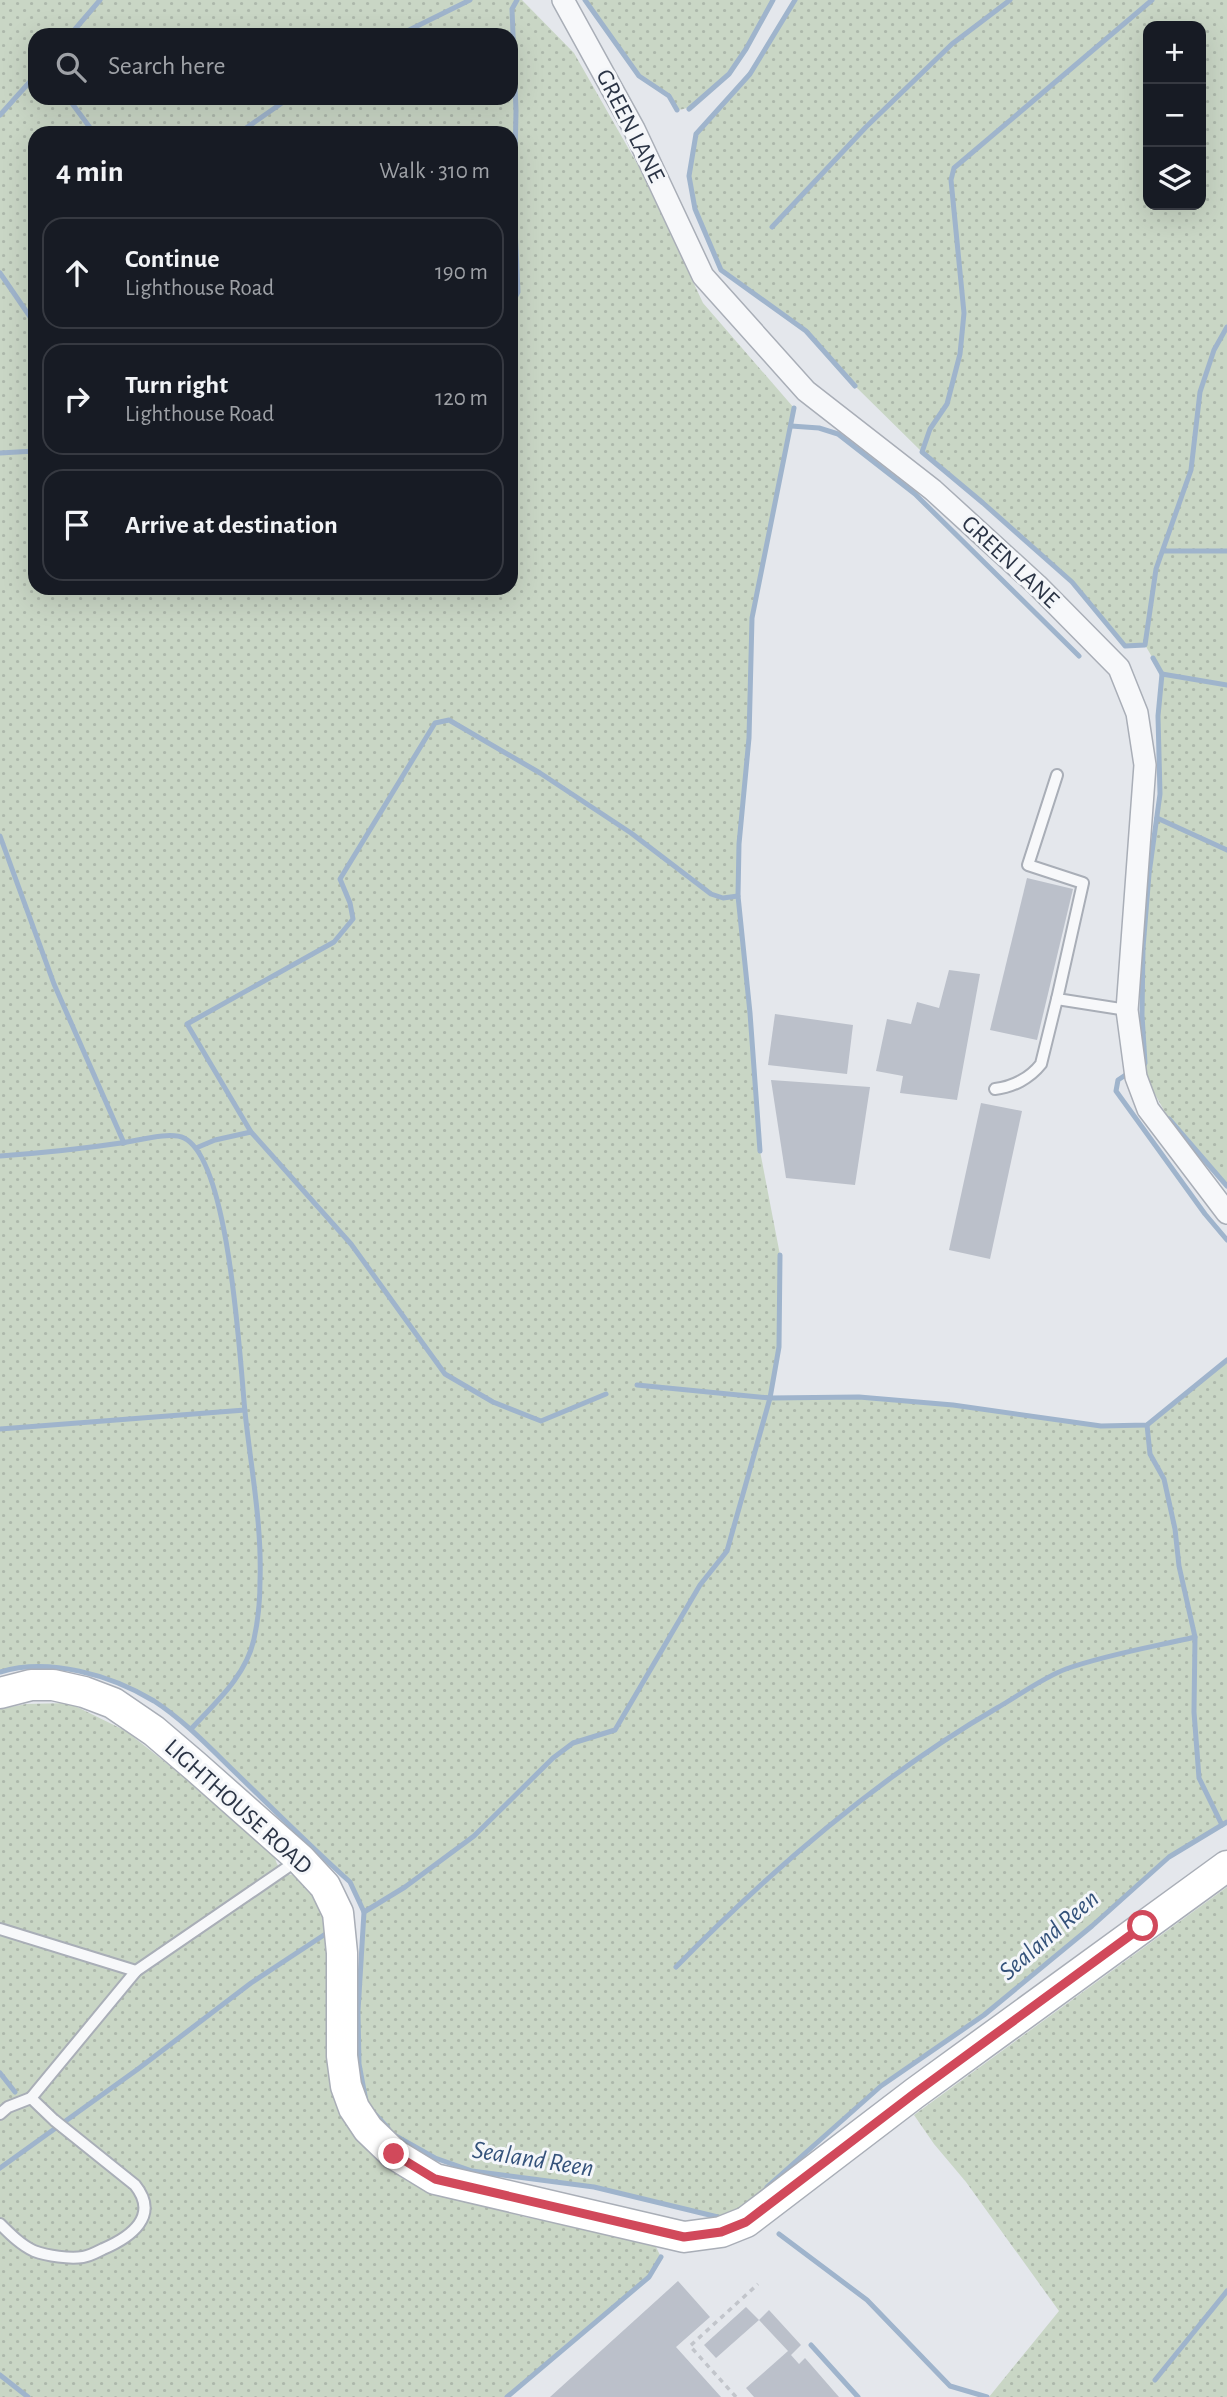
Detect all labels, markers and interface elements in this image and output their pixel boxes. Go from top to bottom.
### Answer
map controls [1143,21,1206,210]
button: + [1143,21,1206,84]
search box [28,28,518,105]
icon: search [52,48,90,86]
text: Search here [108,53,226,79]
street label: GREEN LANE [591,66,669,187]
button: − [1143,84,1206,147]
button: layers [1143,147,1206,210]
text: 4 min [56,157,124,187]
text: Walk · 310 m [379,160,490,183]
text: Continue [125,246,220,272]
icon: ahead [58,254,96,292]
text: 190 m [435,261,488,284]
text: Lighthouse Road [125,277,274,300]
text: Turn right [125,372,228,398]
icon: right [58,380,96,418]
text: 120 m [435,387,488,410]
text: Lighthouse Road [125,403,274,426]
icon: arrive [58,506,96,544]
street label: GREEN LANE [957,511,1063,613]
text: Arrive at destination [125,512,338,538]
street label: LIGHTHOUSE ROAD [160,1735,316,1879]
water label: Sealand Reen [994,1885,1104,1985]
route start [1127,1910,1158,1941]
water label: Sealand Reen [471,2137,595,2181]
route end [378,2138,409,2169]

